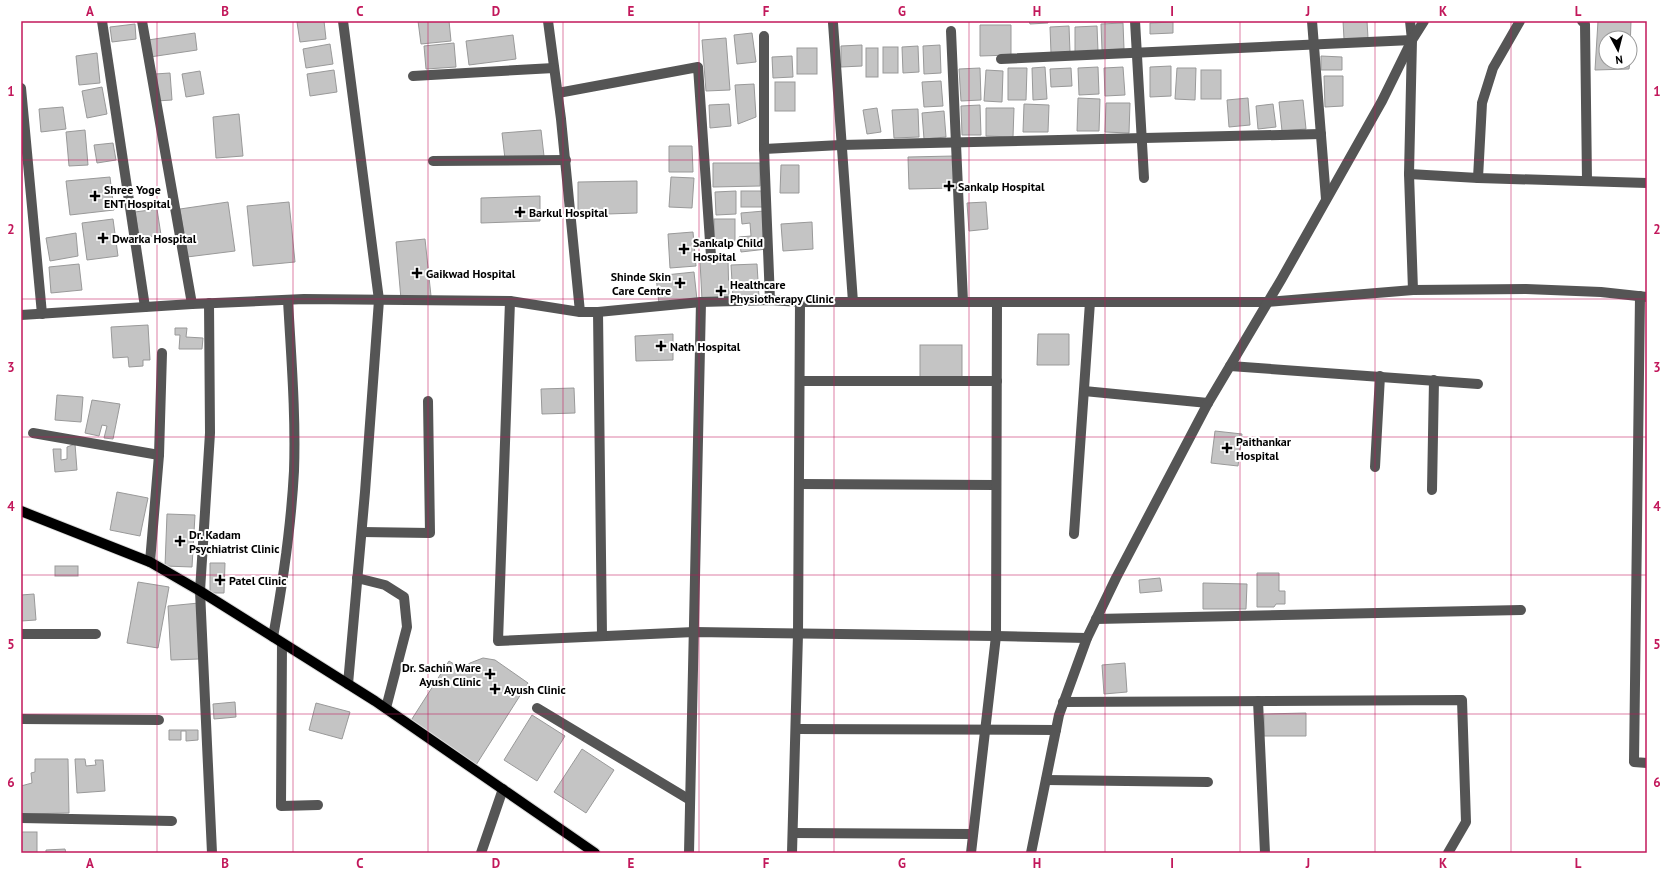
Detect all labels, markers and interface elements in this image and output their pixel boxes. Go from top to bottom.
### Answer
text: A [86,3,94,20]
text: B [221,3,229,20]
text: C [356,3,364,20]
text: D [492,3,500,20]
text: E [628,3,635,20]
text: F [763,3,770,20]
text: G [898,3,906,20]
text: H [1033,3,1041,20]
text: I [1170,3,1174,20]
text: J [1305,3,1310,20]
text: K [1439,3,1447,20]
text: L [1575,3,1582,20]
north arrow [1598,30,1638,70]
text: N [1615,53,1624,67]
text: 1 [7,83,15,100]
text: 1 [1653,83,1661,100]
place label: Sankalp Hospital [958,179,1045,194]
marker: Sankalp Hospital [943,180,955,192]
place label: Shree Yoge ENT Hospital [104,182,171,211]
marker: Shree Yoge ENT Hospital [89,190,101,202]
place label: Barkul Hospital [529,205,608,220]
marker: Barkul Hospital [514,206,526,218]
text: 2 [7,221,15,238]
text: 2 [1653,221,1661,238]
place label: Dwarka Hospital [112,231,197,246]
marker: Dwarka Hospital [97,232,109,244]
place label: Sankalp Child Hospital [693,235,763,264]
marker: Sankalp Child Hospital [678,243,690,255]
place label: Gaikwad Hospital [426,266,516,281]
marker: Gaikwad Hospital [411,267,423,279]
place label: Shinde Skin Care Centre [611,269,671,298]
marker: Shinde Skin Care Centre [674,277,686,289]
place label: Healthcare Physiotherapy Clinic [730,277,834,306]
marker: Healthcare Physiotherapy Clinic [715,285,727,297]
place label: Nath Hospital [670,339,741,354]
marker: Nath Hospital [655,340,667,352]
text: 3 [7,359,15,376]
text: 3 [1653,359,1661,376]
place label: Paithankar Hospital [1236,434,1292,463]
marker: Paithankar Hospital [1221,442,1233,454]
text: 4 [7,498,15,515]
text: 4 [1653,498,1661,515]
place label: Dr. Kadam Psychiatrist Clinic [189,527,279,556]
marker: Dr. Kadam Psychiatrist Clinic [174,535,186,547]
place label: Patel Clinic [229,573,287,588]
marker: Patel Clinic [214,574,226,586]
text: 5 [7,636,15,653]
text: 5 [1653,636,1661,653]
place label: Dr. Sachin Ware Ayush Clinic [402,660,481,689]
marker: Dr. Sachin Ware Ayush Clinic [484,668,496,680]
place label: Ayush Clinic [504,682,566,697]
marker: Ayush Clinic [489,683,501,695]
text: 6 [7,774,15,791]
text: 6 [1653,774,1661,791]
text: A [86,855,94,872]
text: B [221,855,229,872]
text: C [356,855,364,872]
text: D [492,855,500,872]
text: E [628,855,635,872]
text: F [763,855,770,872]
text: G [898,855,906,872]
text: H [1033,855,1041,872]
text: I [1170,855,1174,872]
text: J [1305,855,1310,872]
text: K [1439,855,1447,872]
text: L [1575,855,1582,872]

